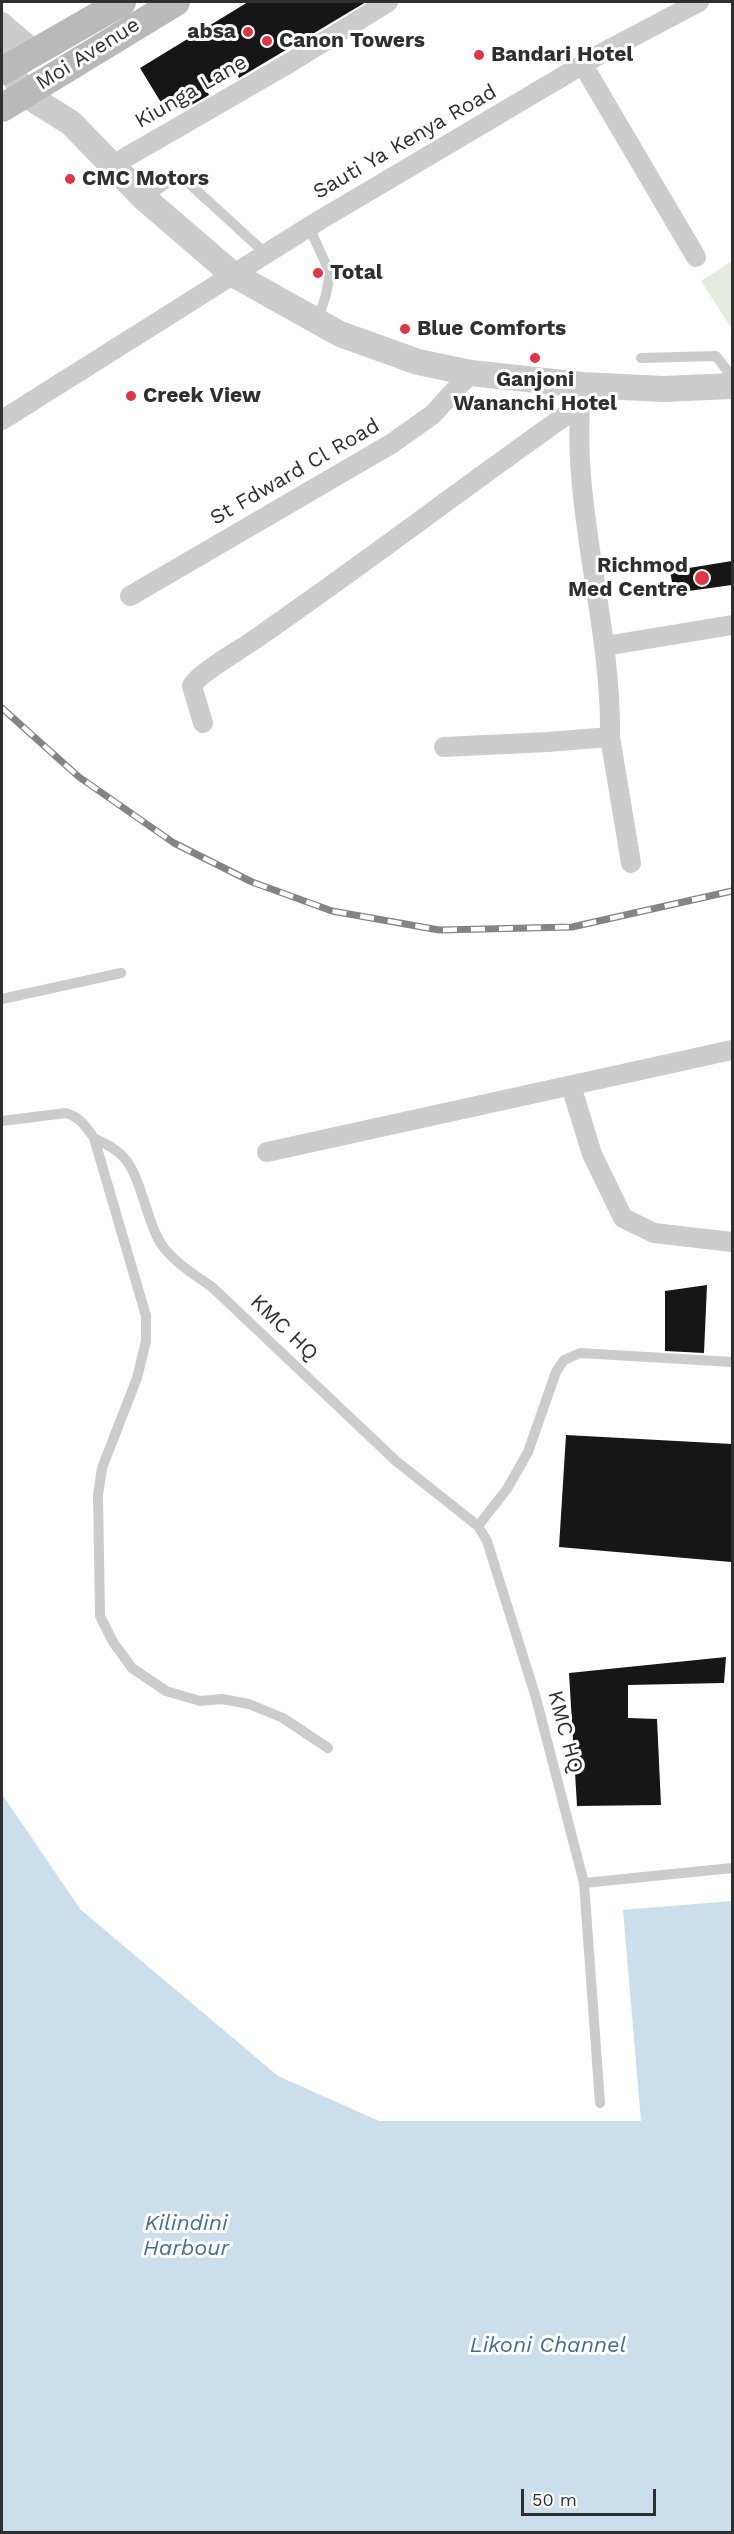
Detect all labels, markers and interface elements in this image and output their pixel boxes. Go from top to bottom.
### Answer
street label: Moi Avenue [32,12,144,96]
place label: absa [187,19,236,45]
marker: absa [241,25,255,39]
place label: Canon Towers [279,28,425,54]
marker: Canon Towers [260,34,274,48]
place label: Bandari Hotel [491,42,633,68]
marker: Bandari Hotel [472,48,486,62]
street label: Kiunga Lane [131,50,251,134]
street label: Sauti Ya Kenya Road [309,79,501,205]
place label: CMC Motors [82,166,209,192]
marker: CMC Motors [63,172,77,186]
place label: Total [330,260,383,286]
marker: Total [311,266,325,280]
place label: Blue Comforts [417,316,566,342]
marker: Blue Comforts [398,322,412,336]
marker: Ganjoni Wananchi Hotel [528,351,542,365]
place label: Ganjoni Wananchi Hotel [453,367,617,417]
place label: Creek View [143,383,261,409]
marker: Creek View [124,389,138,403]
street label: St Fdward Cl Road [206,413,384,531]
place label: Richmod Med Centre [568,553,688,603]
marker: Richmod Med Centre [693,569,711,587]
street label: KMC HQ [245,1290,323,1366]
street label: KMC HQ [542,1688,588,1776]
water label: Kilindini Harbour [143,2211,229,2262]
water label: Likoni Channel [470,2333,626,2359]
scale bar [524,2477,659,2515]
text: 50 m [532,2489,577,2510]

